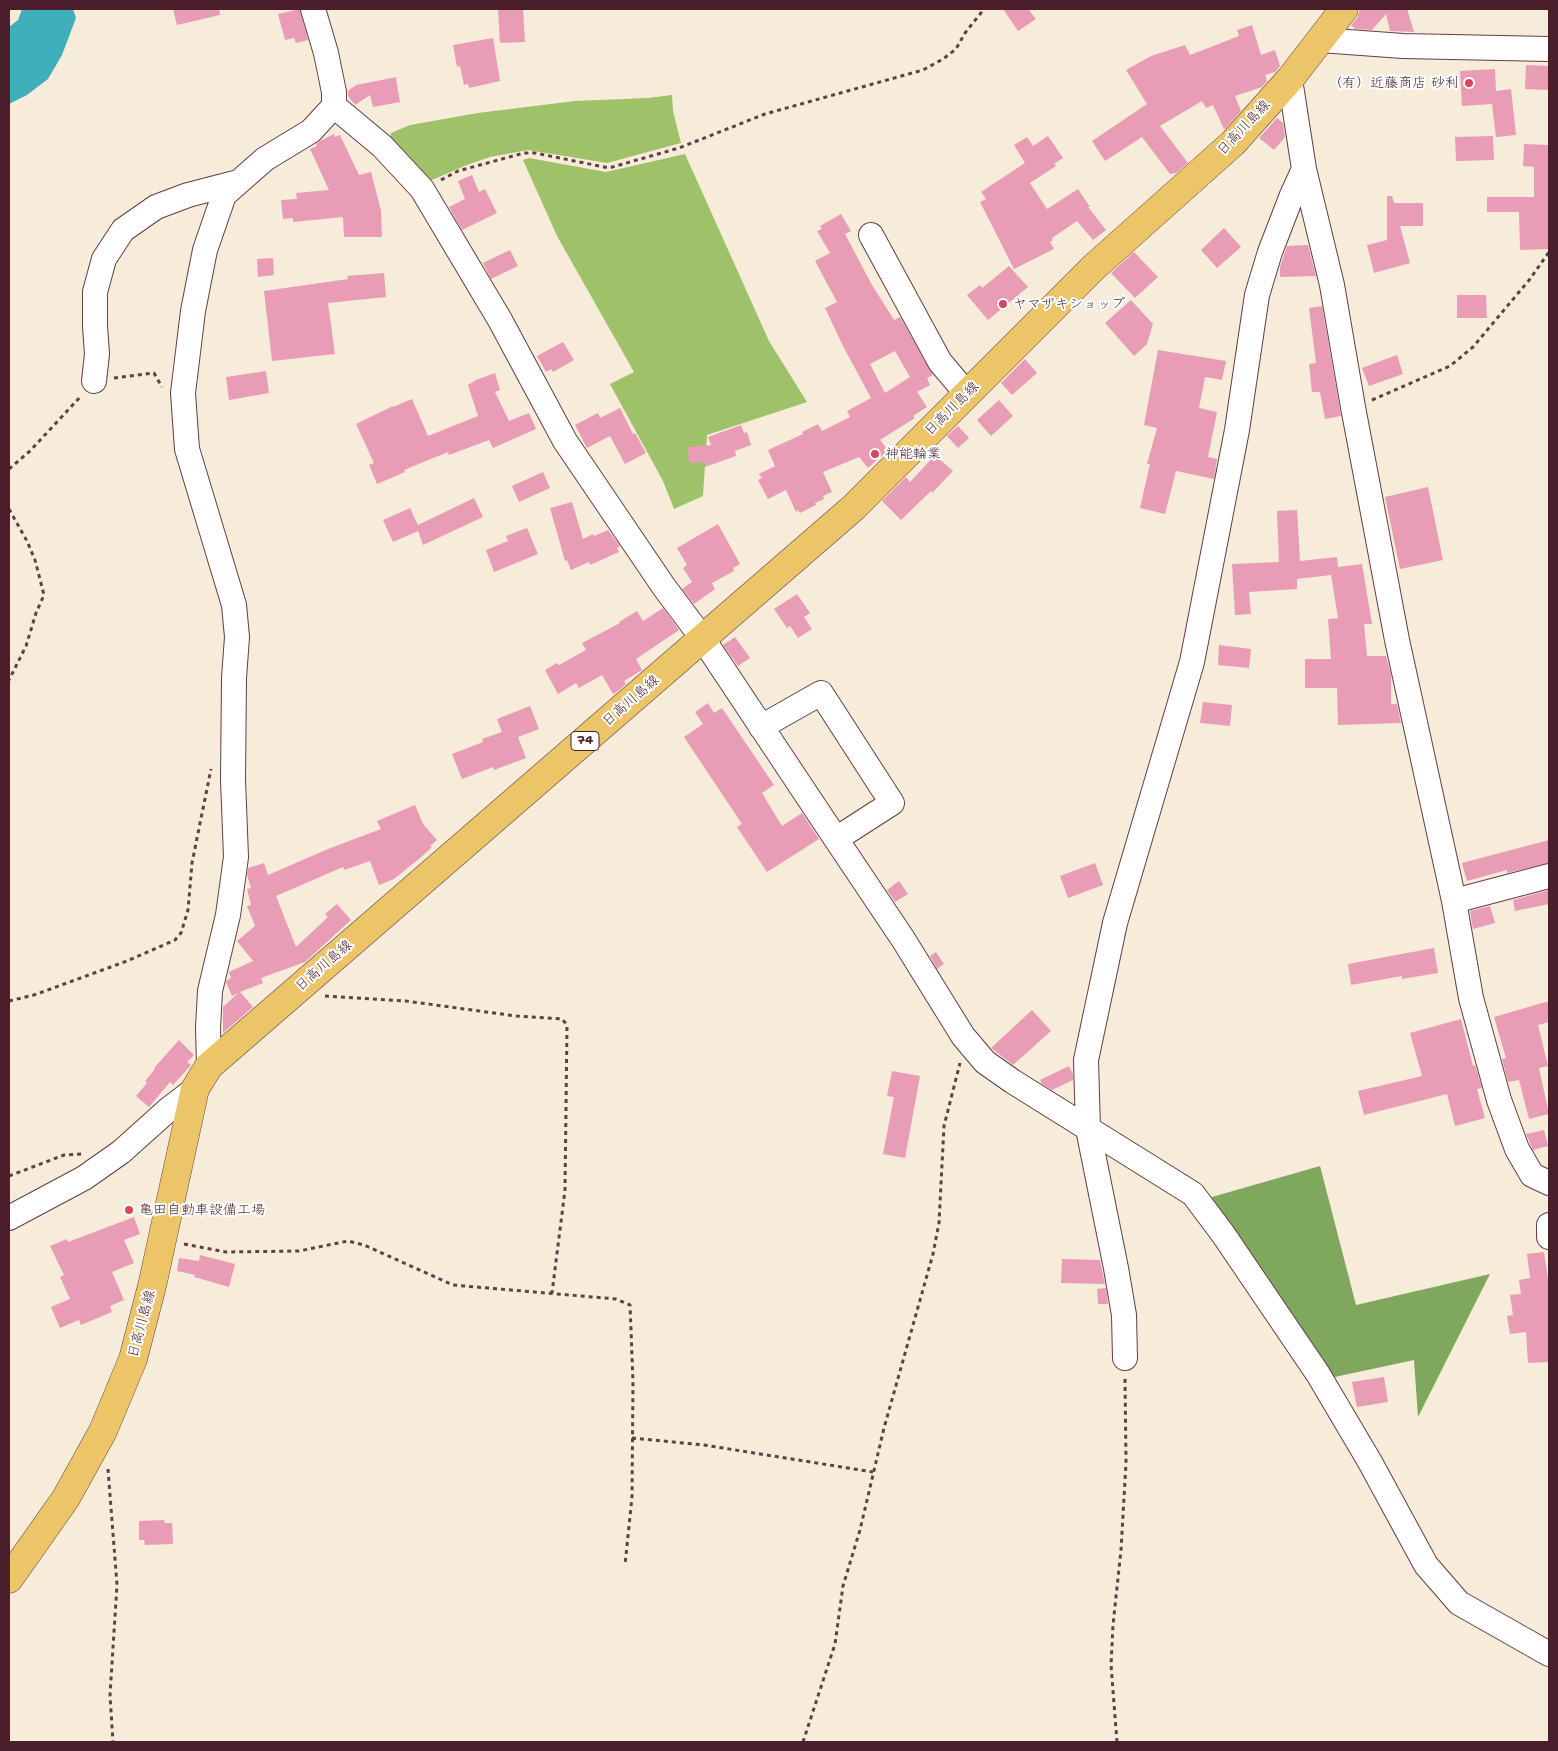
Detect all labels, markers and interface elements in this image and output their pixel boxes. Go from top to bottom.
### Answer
place label: （有）近藤商店 砂利 [1328,75,1459,91]
marker: （有）近藤商店 砂利 [1463,77,1475,89]
street label: 日高川島線 [1214,97,1274,159]
place label: ヤマザキショップ [1013,296,1125,312]
marker: ヤマザキショップ [997,298,1009,310]
street label: 日高川島線 [921,378,983,440]
place label: 神能輪業 [885,446,941,462]
marker: 神能輪業 [869,448,881,460]
street label: 日高川島線 [599,672,663,730]
road number: 74 [571,731,599,750]
street label: 日高川島線 [292,937,356,995]
place label: 亀田自動車設備工場 [139,1202,265,1218]
marker: 亀田自動車設備工場 [123,1204,135,1216]
street label: 日高川島線 [125,1288,159,1360]

